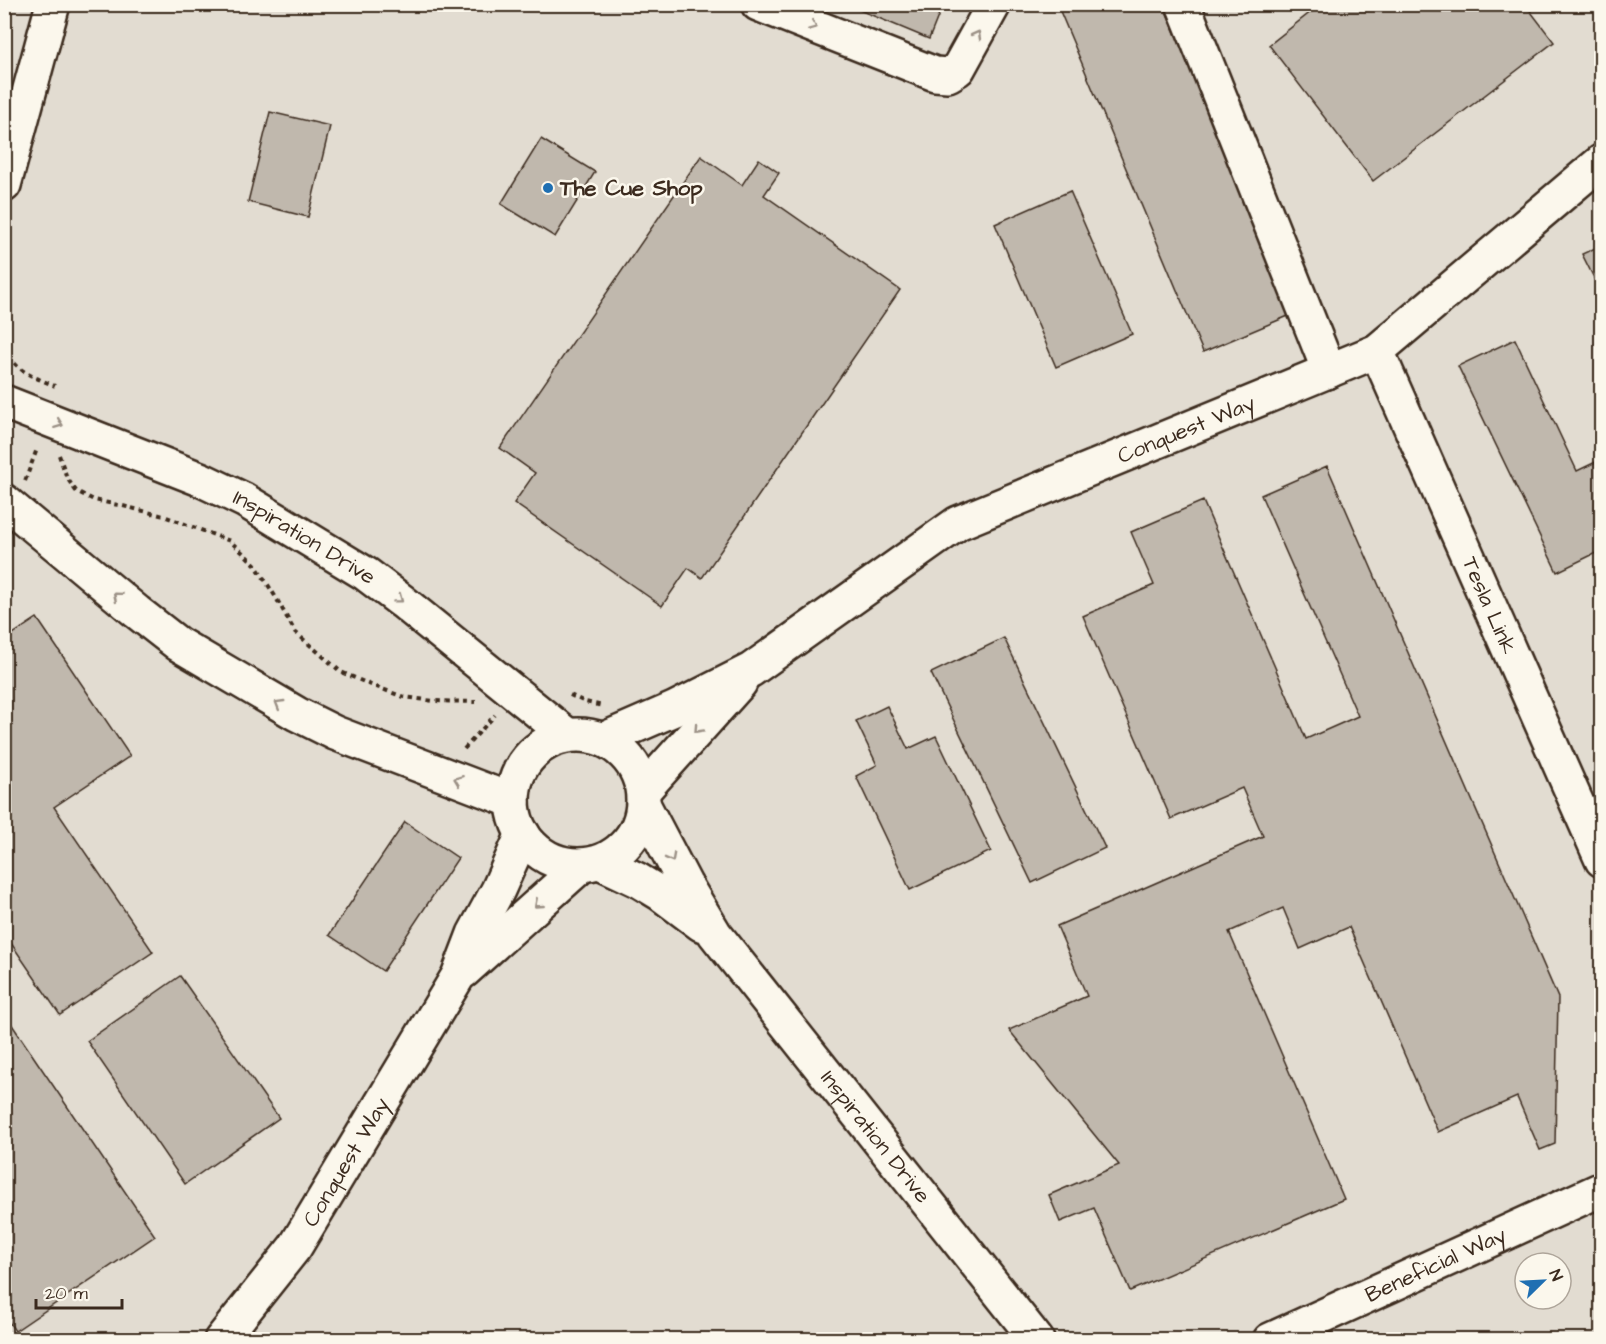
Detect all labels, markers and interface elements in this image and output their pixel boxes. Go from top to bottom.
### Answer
one-way arrow [806,19,817,31]
one-way arrow [970,30,981,41]
place label: The Cue Shop [559,173,703,204]
marker: The Cue Shop [541,181,555,195]
street label: Conquest Way [1113,387,1260,471]
one-way arrow [53,417,64,429]
street label: Inspiration Drive [228,482,383,592]
street label: Tesla Link [1454,552,1525,659]
one-way arrow [392,591,403,602]
one-way arrow [113,592,124,603]
one-way arrow [275,699,285,711]
one-way arrow [694,723,705,733]
one-way arrow [453,775,464,787]
one-way arrow [664,852,675,862]
one-way arrow [534,897,545,908]
street label: Inspiration Drive [813,1064,938,1210]
street label: Conquest Way [295,1091,398,1233]
street label: Beneficial Way [1360,1219,1511,1310]
north arrow [1513,1251,1573,1311]
text: N [1544,1266,1568,1284]
scale bar [36,1272,122,1310]
text: 20 m [45,1281,88,1306]

